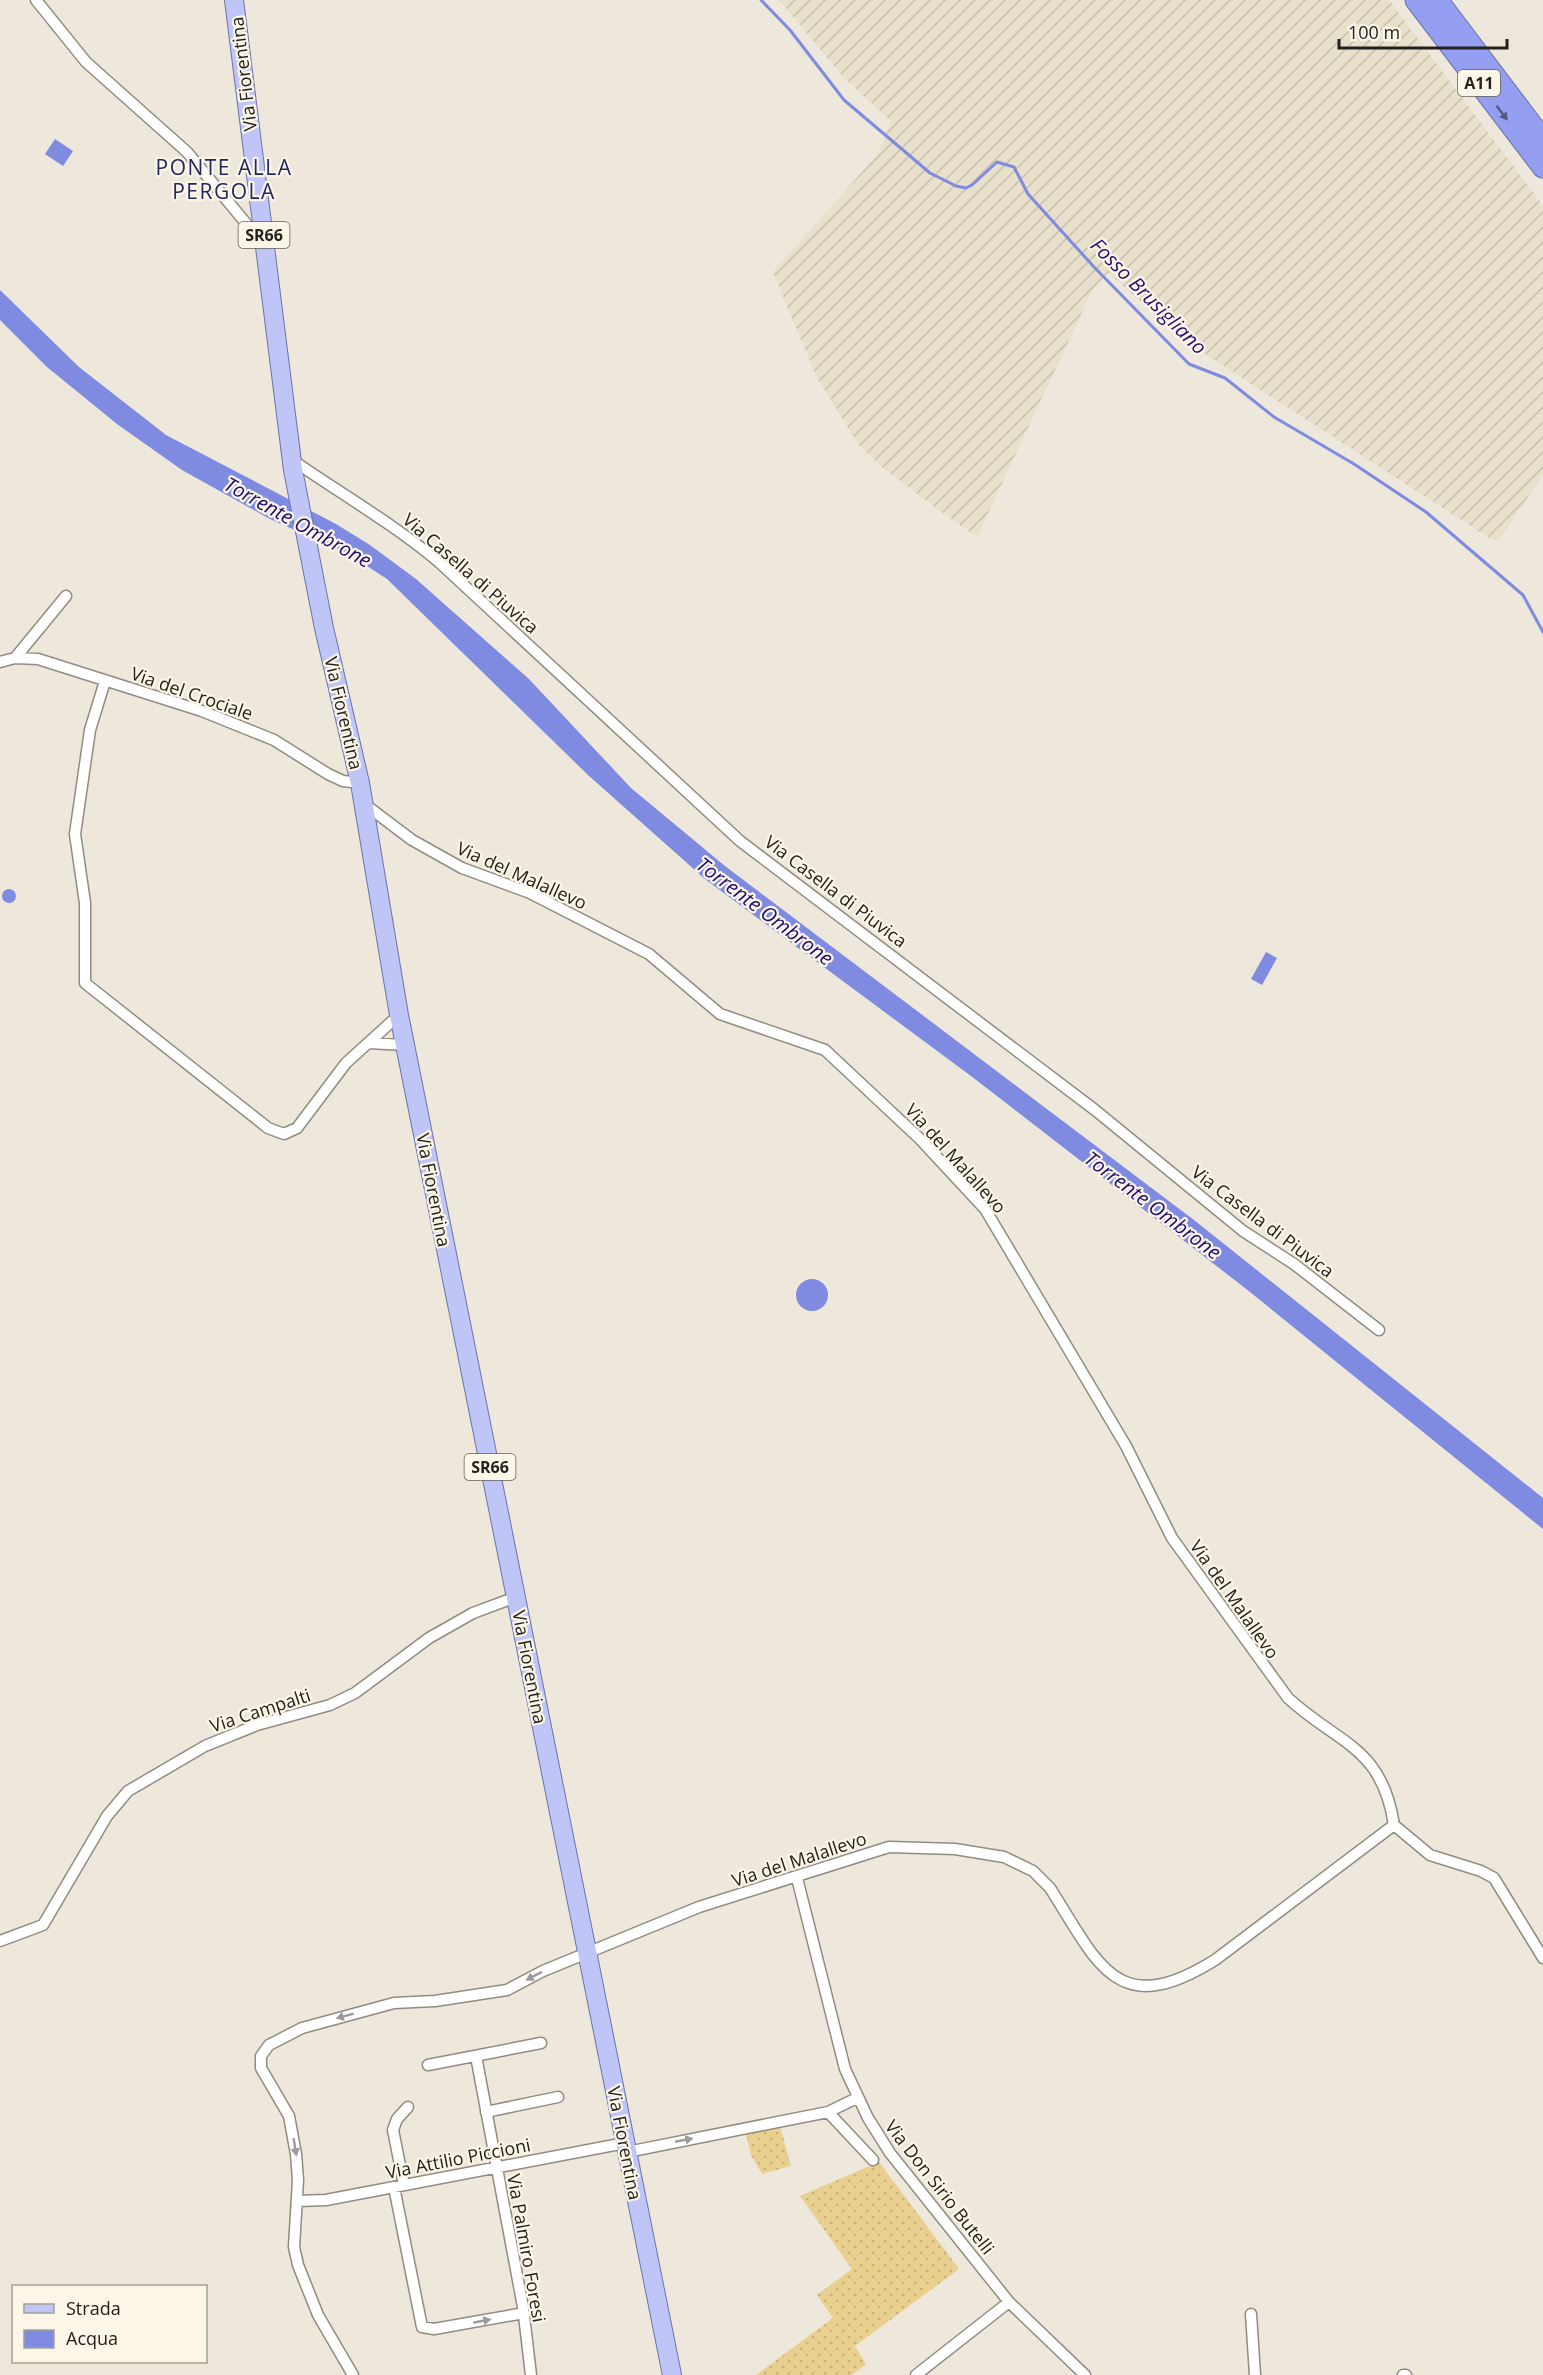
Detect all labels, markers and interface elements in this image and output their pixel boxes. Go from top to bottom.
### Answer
scale bar [1339,12,1507,50]
street label: Via Fiorentina [224,15,262,133]
text: 100 m [1348,20,1400,44]
road number: A11 [1458,70,1500,96]
one-way arrow [1496,106,1508,121]
district label: PONTE ALLA PERGOLA [156,153,292,205]
road number: SR66 [238,222,290,248]
water label: Fosso Brusigliano [1085,232,1213,360]
water label: Torrente Ombrone [220,470,376,574]
street label: Via Casella di Piuvica [398,507,544,639]
street label: Via Fiorentina [319,654,369,772]
street label: Via del Crociale [128,661,256,725]
street label: Via Casella di Piuvica [760,829,912,953]
street label: Via del Malallevo [453,836,591,914]
water label: Torrente Ombrone [691,851,839,971]
street label: Via del Malallevo [900,1098,1012,1218]
street label: Via Fiorentina [411,1131,457,1249]
water label: Torrente Ombrone [1079,1145,1227,1265]
street label: Via Casella di Piuvica [1187,1159,1339,1283]
road number: SR66 [464,1454,516,1480]
street label: Via del Malallevo [1185,1535,1285,1663]
street label: Via Fiorentina [507,1608,553,1726]
street label: Via Campalti [207,1682,313,1738]
street label: Via del Malallevo [729,1826,869,1892]
one-way arrow [525,1971,542,1981]
one-way arrow [336,2012,354,2021]
street label: Via Fiorentina [602,2084,648,2202]
street label: Via Don Sirio Butelli [880,2115,1000,2259]
street label: Via Attilio Piccioni [384,2132,532,2184]
one-way arrow [675,2135,694,2144]
one-way arrow [291,2137,300,2156]
street label: Via Palmiro Foresi [502,2172,552,2324]
legend [12,2285,207,2363]
text: Strada [66,2296,121,2320]
one-way arrow [473,2316,492,2325]
text: Acqua [66,2326,118,2350]

